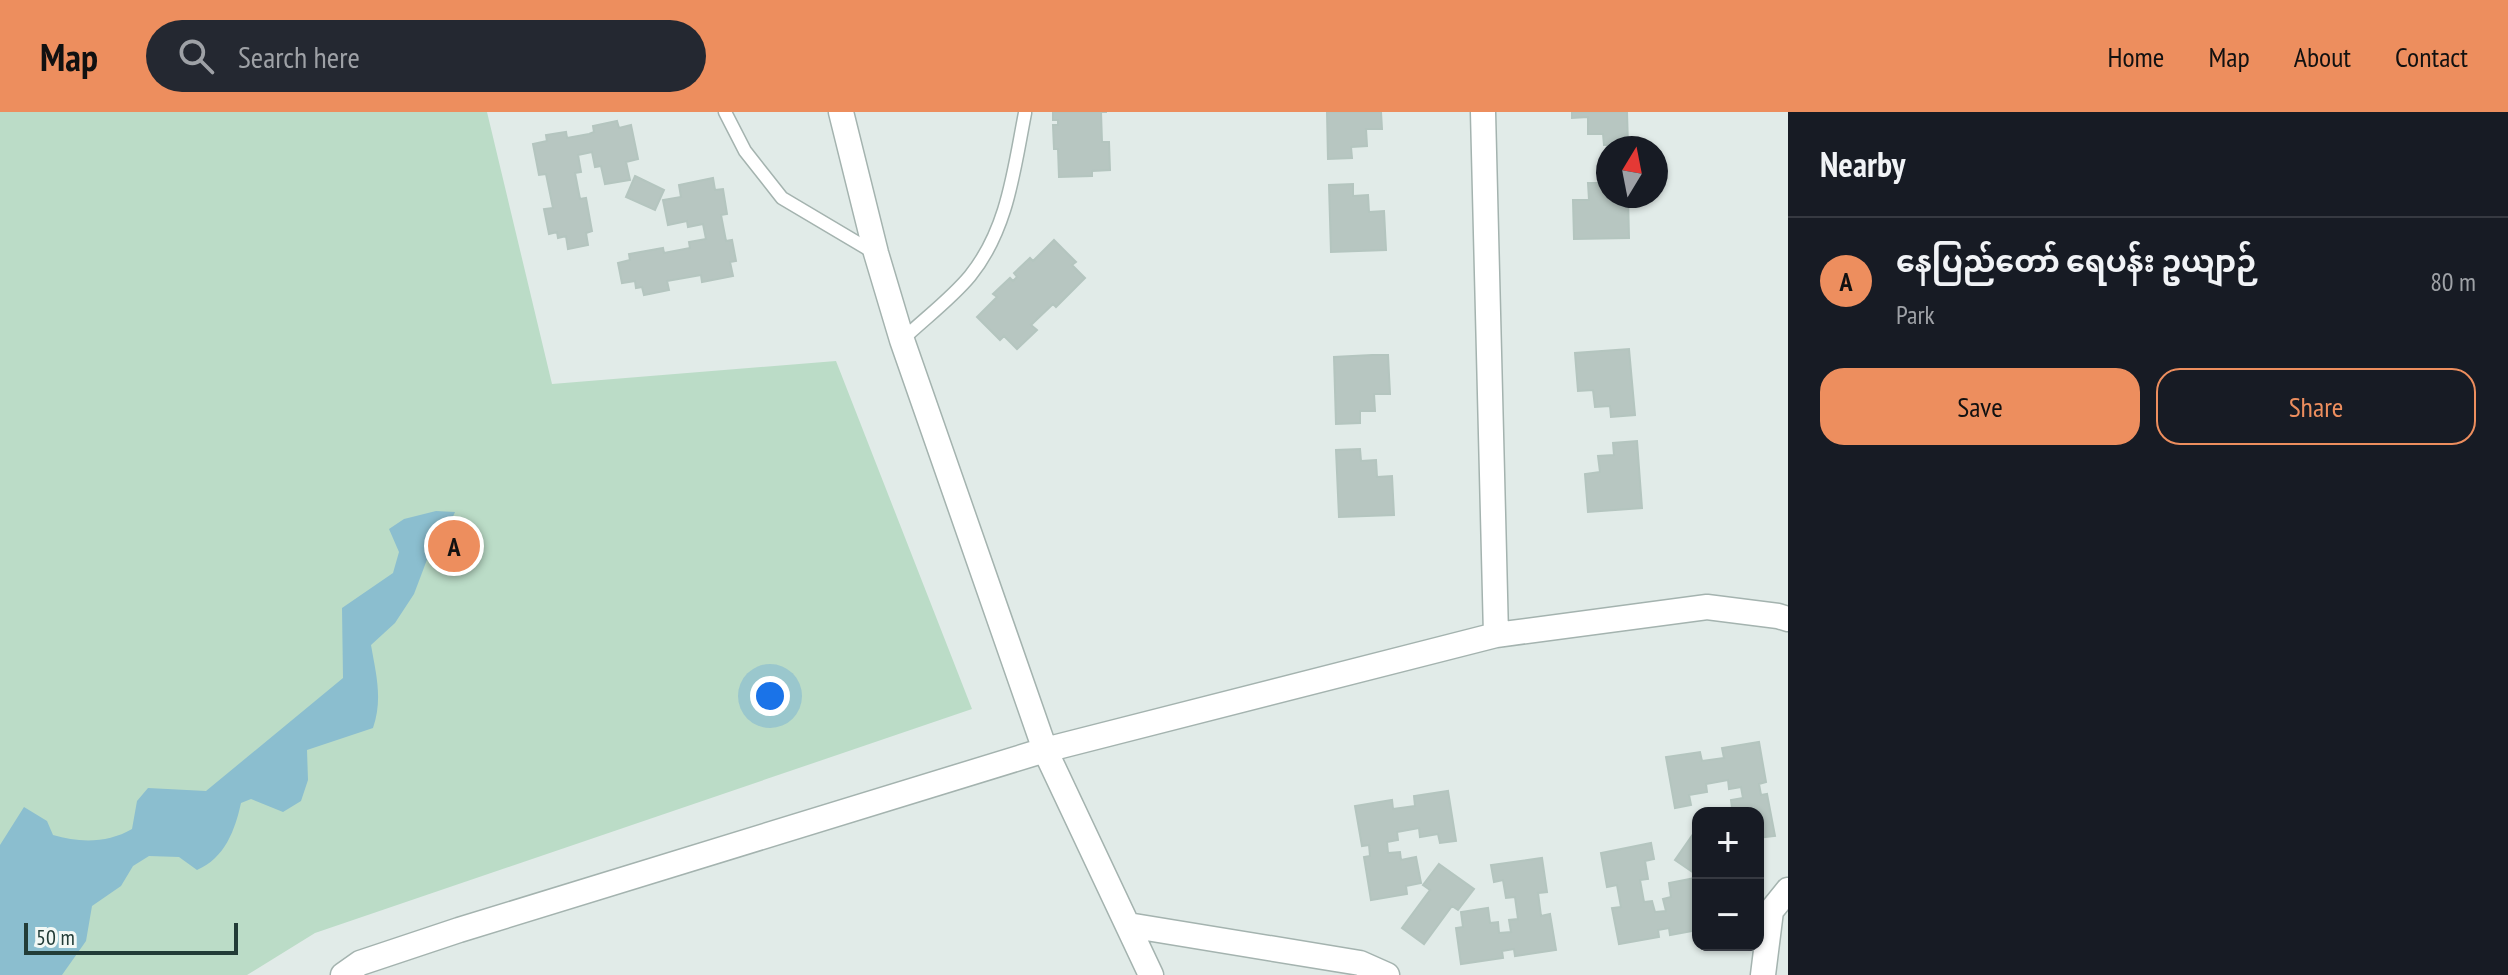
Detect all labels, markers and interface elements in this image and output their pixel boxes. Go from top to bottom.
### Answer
search box [146,20,706,92]
text: Map [40,32,98,81]
icon: search [174,34,218,78]
text: Search here [238,37,360,76]
text: Home [2108,38,2164,75]
text: Map [2208,38,2250,75]
text: About [2294,38,2351,75]
text: Contact [2395,38,2468,75]
north arrow [1596,136,1668,208]
text: Nearby [1820,142,1905,186]
text: နေပြည်တော် ရေပန်း ဥယျာဉ် [1896,241,2259,280]
text: A [1839,265,1853,298]
text: 80 m [2430,265,2476,298]
text: Park [1896,298,1935,331]
button: Save [1820,368,2140,445]
button: Share [2156,368,2476,445]
pin: A [428,516,480,576]
your location [750,676,790,716]
map controls [1692,807,1764,951]
button: + [1692,807,1764,879]
button: − [1692,879,1764,951]
scale bar [24,919,238,955]
text: 50 m [36,923,75,951]

